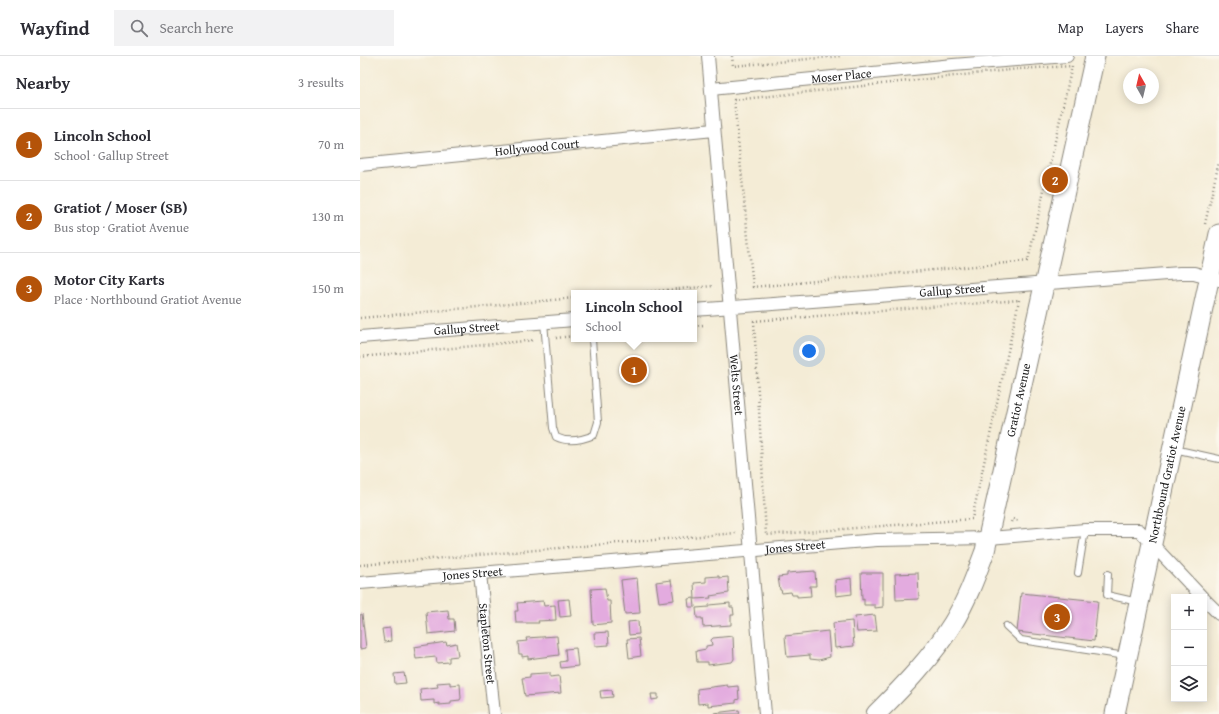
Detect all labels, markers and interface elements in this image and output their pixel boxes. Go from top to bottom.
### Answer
search box [114,10,394,46]
text: Wayfind [20,14,90,42]
icon: search [128,17,150,39]
text: Search here [160,17,234,38]
text: Map [1058,18,1084,38]
text: Layers [1106,18,1144,38]
text: Share [1166,18,1199,38]
street label: Moser Place [810,64,873,87]
north arrow [1123,68,1159,104]
text: Nearby [16,70,70,95]
text: 3 results [298,73,344,92]
text: Lincoln School [54,125,151,146]
street label: Hollywood Court [494,134,581,160]
text: 1 [26,135,32,154]
text: 70 m [318,135,344,154]
text: School · Gallup Street [54,146,169,165]
pin: 2 [1042,165,1068,195]
text: Gratiot / Moser (SB) [54,197,187,218]
text: 2 [26,207,32,226]
text: 130 m [312,207,344,226]
text: Bus stop · Gratiot Avenue [54,218,189,237]
text: Motor City Karts [54,269,165,290]
text: 3 [26,279,32,298]
text: 150 m [312,279,344,298]
street label: Gallup Street [919,279,986,301]
text: Place · Northbound Gratiot Avenue [54,290,242,309]
popup [571,290,697,342]
text: Lincoln School [585,296,683,317]
street label: Gallup Street [433,317,501,339]
text: School [585,317,622,336]
your location [799,341,819,361]
street label: Welts Street [726,354,748,417]
pin: 1 [621,355,647,385]
street label: Gratiot Avenue [1002,361,1035,438]
street label: Northbound Gratiot Avenue [1143,404,1190,545]
street label: Jones Street [763,535,827,557]
street label: Jones Street [440,562,504,584]
map controls [1171,594,1207,702]
button: + [1171,594,1207,630]
street label: Stapleton Street [475,602,500,686]
pin: 3 [1044,602,1070,632]
button: − [1171,630,1207,666]
button: layers [1171,666,1207,702]

